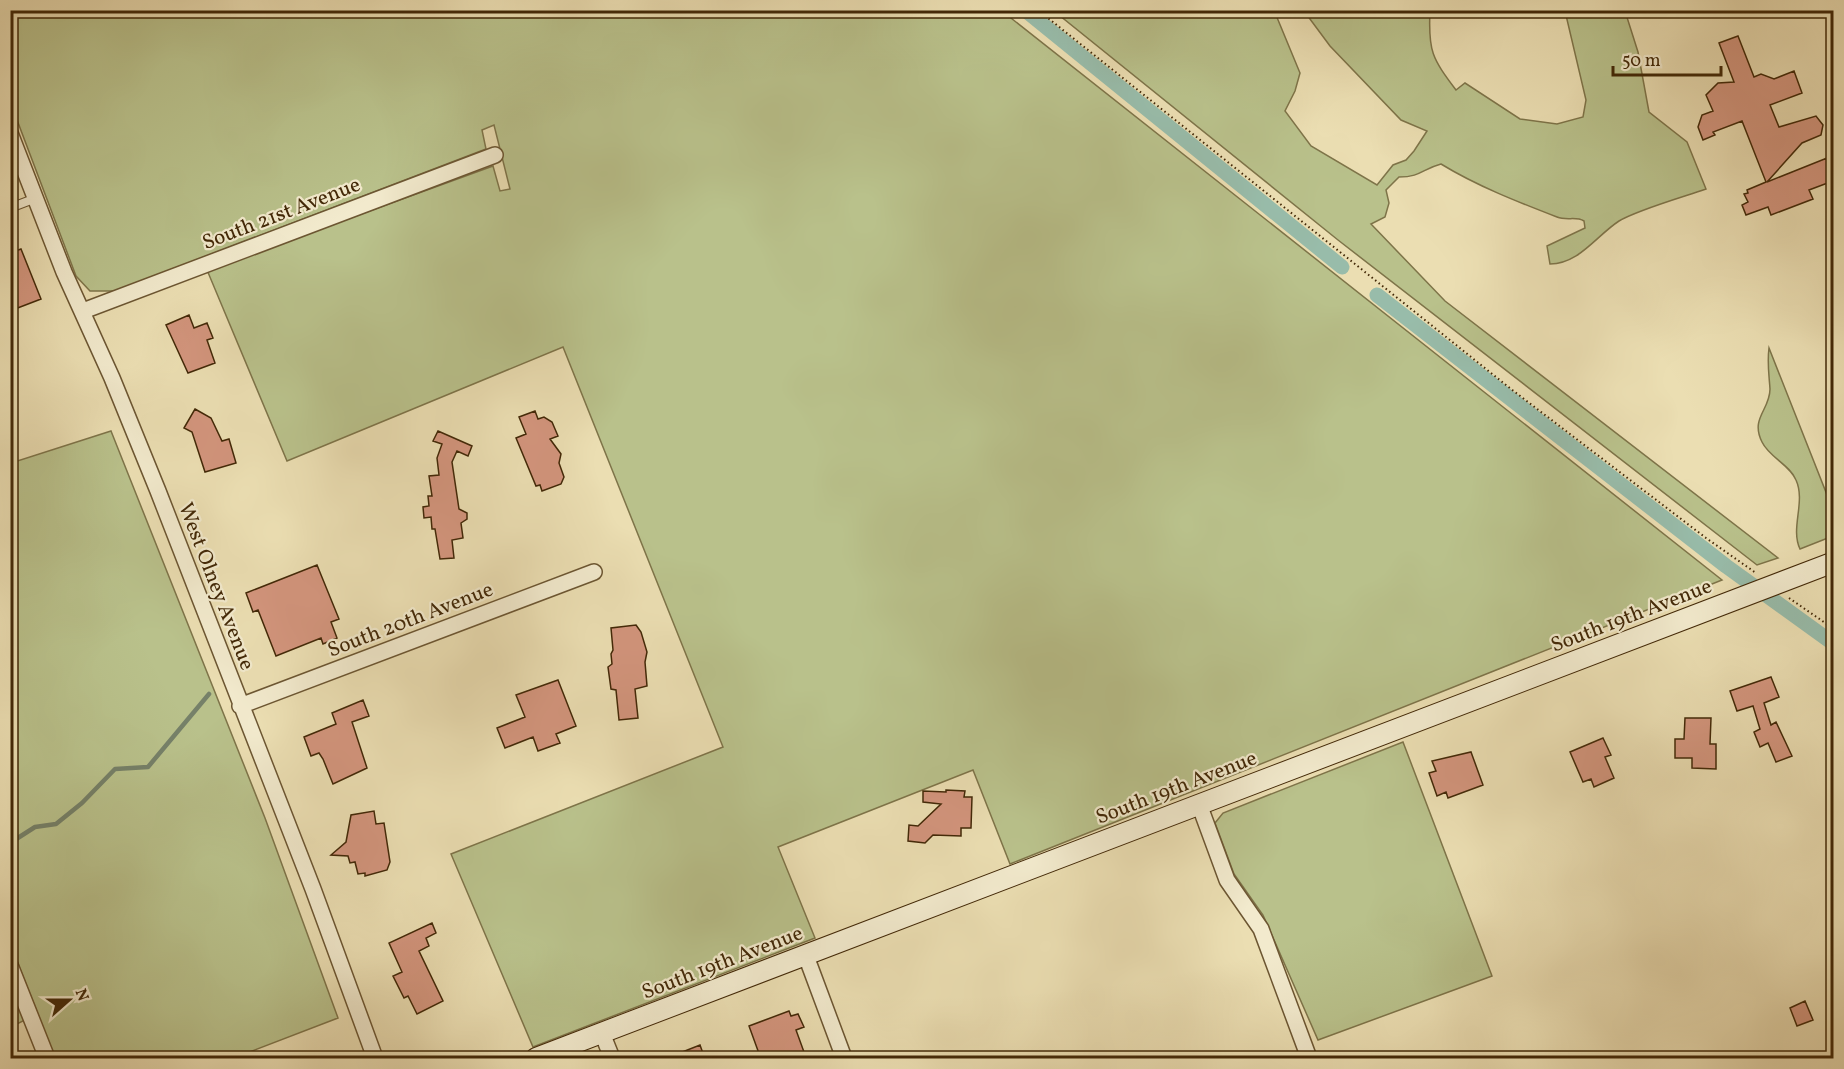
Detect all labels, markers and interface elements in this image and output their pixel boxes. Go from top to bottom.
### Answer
scale bar [1613,39,1721,77]
text: 50 m [1622,49,1661,74]
street label: South 21st Avenue [198,171,365,258]
street label: West Olney Avenue [170,499,261,675]
street label: South 19th Avenue [1547,572,1716,660]
street label: South 20th Avenue [324,575,498,665]
street label: South 19th Avenue [1092,744,1261,832]
street label: South 19th Avenue [638,919,807,1007]
north arrow [39,970,99,1030]
text: N [69,986,94,1005]

